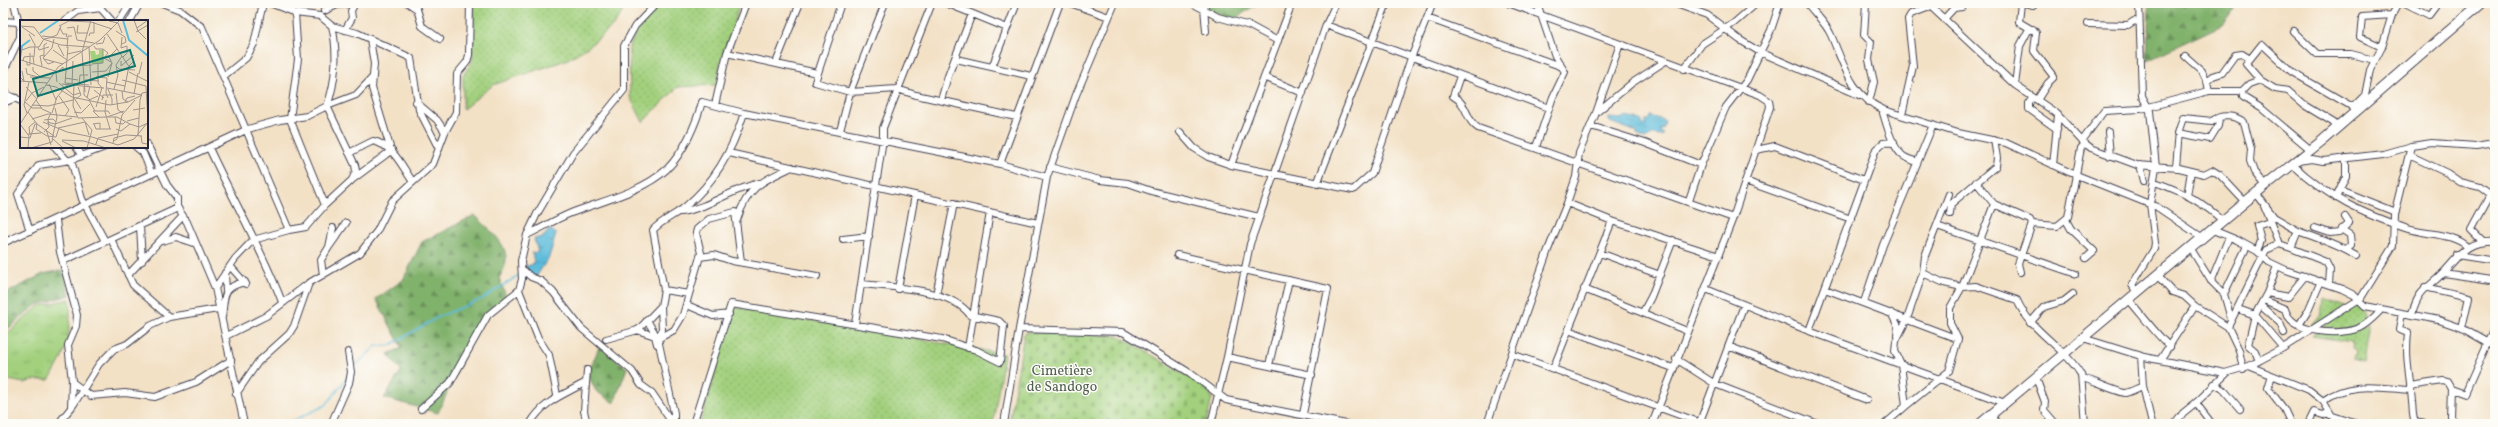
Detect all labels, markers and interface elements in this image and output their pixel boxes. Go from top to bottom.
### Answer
inset map [20,20,148,148]
park label: Cimetière de Sandogo [1027,362,1097,397]

